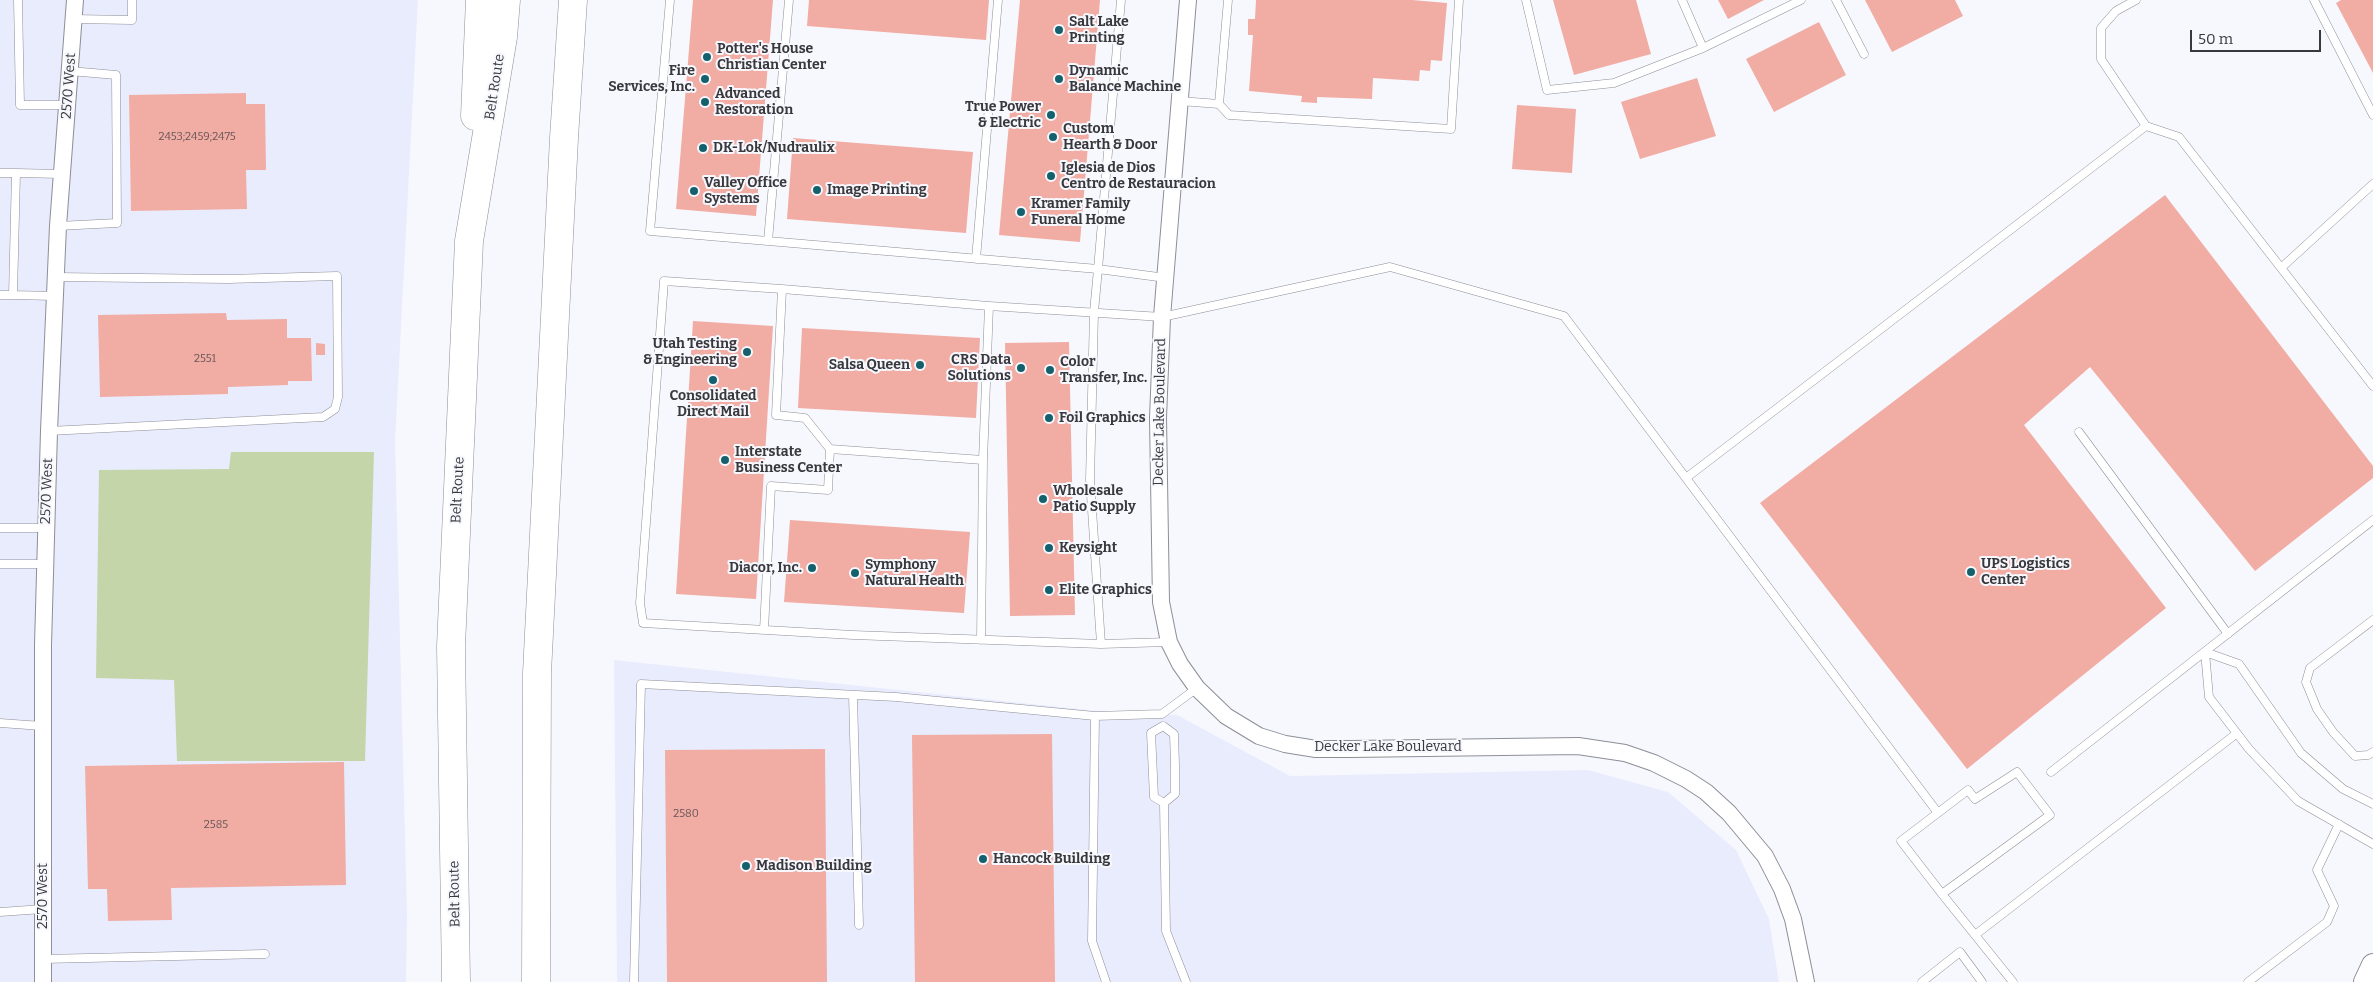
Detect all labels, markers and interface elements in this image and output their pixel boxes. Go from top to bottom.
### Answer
place label: Salt Lake Printing [1069,14,1129,46]
scale bar [2193,20,2324,52]
marker: Salt Lake Printing [1053,24,1065,36]
text: 50 m [2198,30,2233,48]
place label: Potter's House Christian Center [717,41,826,74]
marker: Potter's House Christian Center [701,51,713,63]
street label: 2570 West [58,52,80,120]
street label: Belt Route [481,53,509,121]
place label: Fire Services, Inc. [608,63,695,95]
place label: Dynamic Balance Machine [1069,63,1181,95]
marker: Fire Services, Inc. [699,73,711,85]
marker: Dynamic Balance Machine [1053,73,1065,85]
place label: Advanced Restoration [715,86,793,118]
marker: Advanced Restoration [699,96,711,108]
place label: True Power & Electric [965,99,1041,132]
marker: True Power & Electric [1045,109,1057,121]
place label: Custom Hearth & Door [1063,121,1157,154]
house number: 2453;2459;2475 [158,130,236,144]
marker: Custom Hearth & Door [1047,131,1059,143]
place label: DK-Lok/Nudraulix [713,140,835,156]
marker: DK-Lok/Nudraulix [697,142,709,154]
place label: Iglesia de Dios Centro de Restauracion [1061,160,1216,192]
marker: Iglesia de Dios Centro de Restauracion [1045,170,1057,182]
place label: Valley Office Systems [704,175,787,208]
place label: Image Printing [827,182,927,198]
marker: Image Printing [811,184,823,196]
marker: Valley Office Systems [688,185,700,197]
place label: Kramer Family Funeral Home [1031,196,1130,228]
marker: Kramer Family Funeral Home [1015,206,1027,218]
place label: Utah Testing & Engineering [643,336,737,368]
street label: Decker Lake Boulevard [1150,338,1170,486]
marker: Utah Testing & Engineering [741,346,753,358]
house number: 2551 [194,352,216,366]
place label: CRS Data Solutions [947,352,1011,384]
place label: Color Transfer, Inc. [1060,354,1147,387]
place label: Salsa Queen [829,357,910,373]
marker: Salsa Queen [914,359,926,371]
marker: CRS Data Solutions [1015,362,1027,374]
marker: Color Transfer, Inc. [1044,364,1056,376]
marker: Consolidated Direct Mail [707,374,719,386]
place label: Consolidated Direct Mail [669,388,757,421]
place label: Foil Graphics [1059,410,1146,426]
marker: Foil Graphics [1043,412,1055,424]
place label: Interstate Business Center [735,444,842,477]
marker: Interstate Business Center [719,454,731,466]
street label: Belt Route [448,456,468,524]
street label: 2570 West [37,458,57,524]
place label: Wholesale Patio Supply [1053,483,1136,516]
marker: Wholesale Patio Supply [1037,493,1049,505]
place label: Keysight [1059,540,1117,556]
marker: Keysight [1043,542,1055,554]
place label: UPS Logistics Center [1981,556,2070,588]
place label: Symphony Natural Health [865,557,964,590]
place label: Diacor, Inc. [729,560,802,576]
marker: Diacor, Inc. [806,562,818,574]
marker: UPS Logistics Center [1965,566,1977,578]
marker: Symphony Natural Health [849,567,861,579]
place label: Elite Graphics [1059,582,1152,598]
marker: Elite Graphics [1043,584,1055,596]
street label: Decker Lake Boulevard [1314,739,1462,755]
house number: 2580 [673,807,699,821]
house number: 2585 [204,818,228,832]
place label: Hancock Building [993,851,1110,867]
marker: Hancock Building [977,853,989,865]
place label: Madison Building [756,858,872,874]
marker: Madison Building [740,860,752,872]
street label: Belt Route [446,861,464,927]
street label: 2570 West [35,863,51,929]

